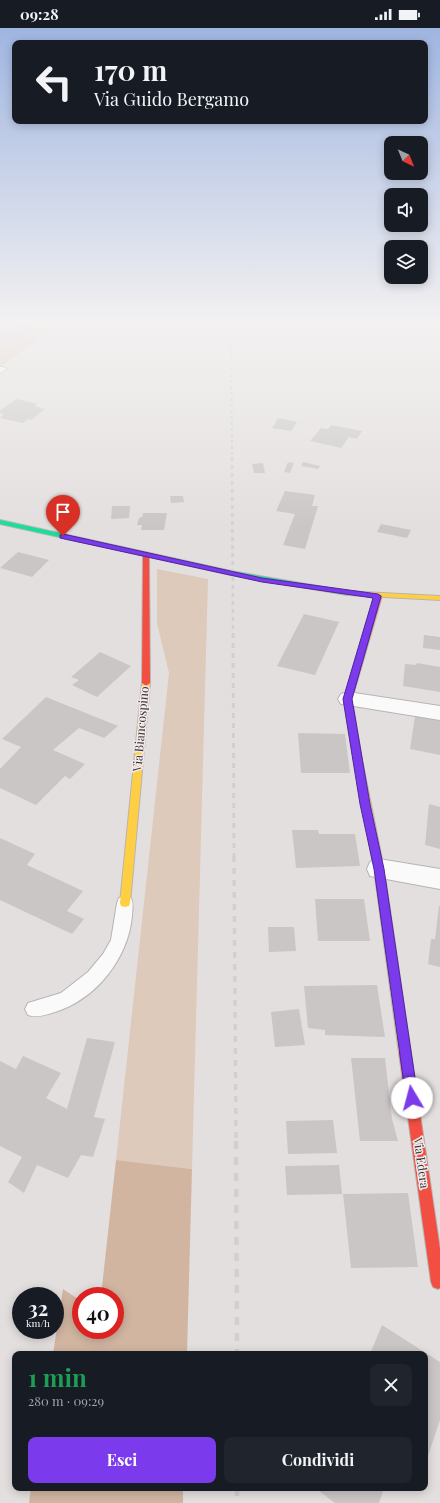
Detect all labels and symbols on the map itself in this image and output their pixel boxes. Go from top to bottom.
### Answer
north arrow [384,136,428,180]
pin [46,495,80,536]
street label: Via Biancospino [128,685,152,773]
position arrow [391,1077,433,1119]
street label: Via Edera [410,1135,433,1189]
speed limit sign: 40 [72,1287,124,1339]

